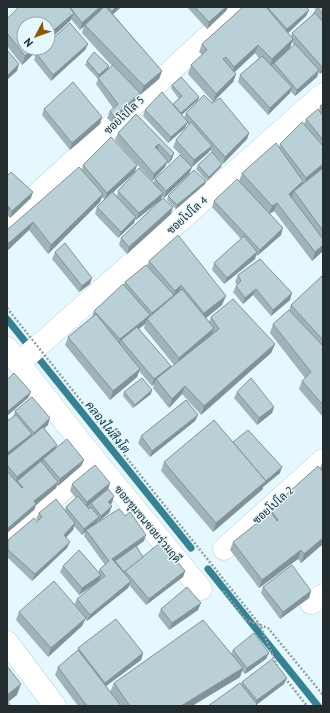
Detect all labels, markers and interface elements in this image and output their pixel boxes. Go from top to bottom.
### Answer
north arrow [16,16,56,56]
text: N [21,35,36,50]
street label: ซอยโปโล 5 [100,92,147,137]
street label: ซอยโปโล 4 [163,192,210,237]
water label: คลองไผ่สิงโต [82,398,134,456]
street label: ซอยชุมชนซอยร่วมฤดี [110,482,185,567]
street label: ซอยโปโล 2 [249,482,296,527]

